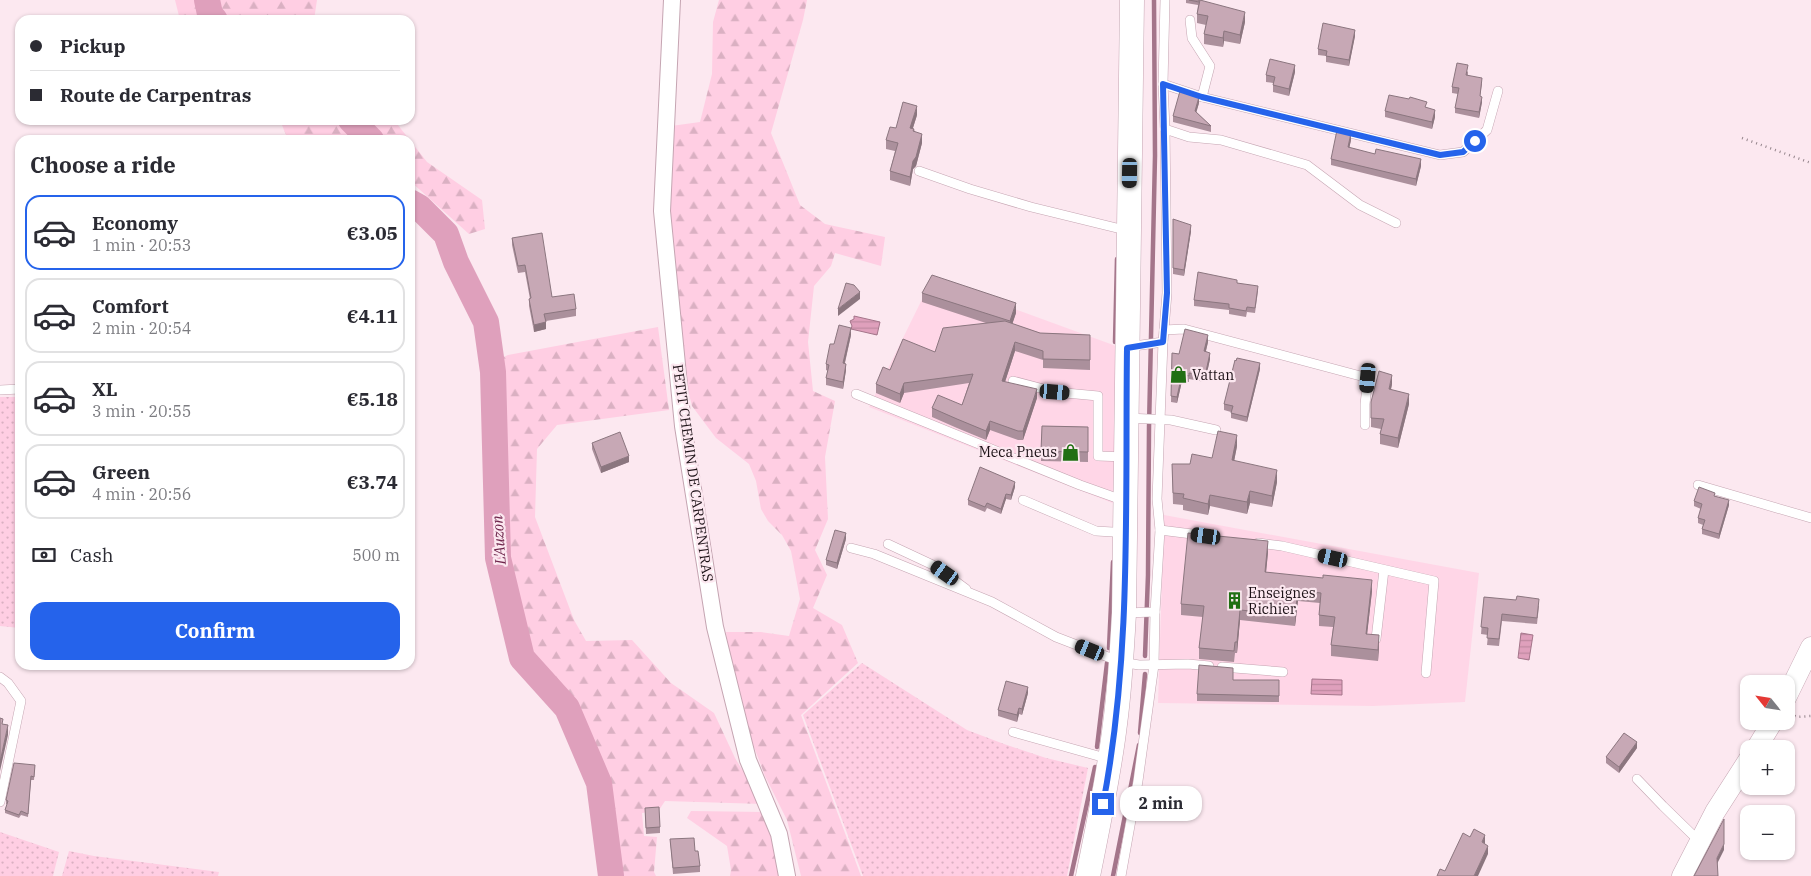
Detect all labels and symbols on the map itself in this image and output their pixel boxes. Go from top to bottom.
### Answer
route start [1464,130,1486,152]
car [1122,158,1137,188]
car [1359,362,1376,394]
street label: PETIT CHEMIN DE CARPENTRAS [669,363,717,583]
shop icon: Vattan [1168,365,1188,385]
place label: Vattan [1192,366,1234,384]
car [1039,383,1070,401]
shop icon: Meca Pneus [1061,442,1081,462]
place label: Meca Pneus [979,443,1057,461]
water label: L'Auzon [487,514,510,566]
car [1190,526,1221,546]
car [1316,547,1349,569]
car [928,558,961,588]
place label: Enseignes Richier [1248,584,1316,618]
building icon: Enseignes Richier [1224,591,1244,611]
car [1073,637,1106,663]
north arrow [1740,675,1795,730]
callout: 2 min [1120,786,1203,822]
route end [1092,793,1114,815]

